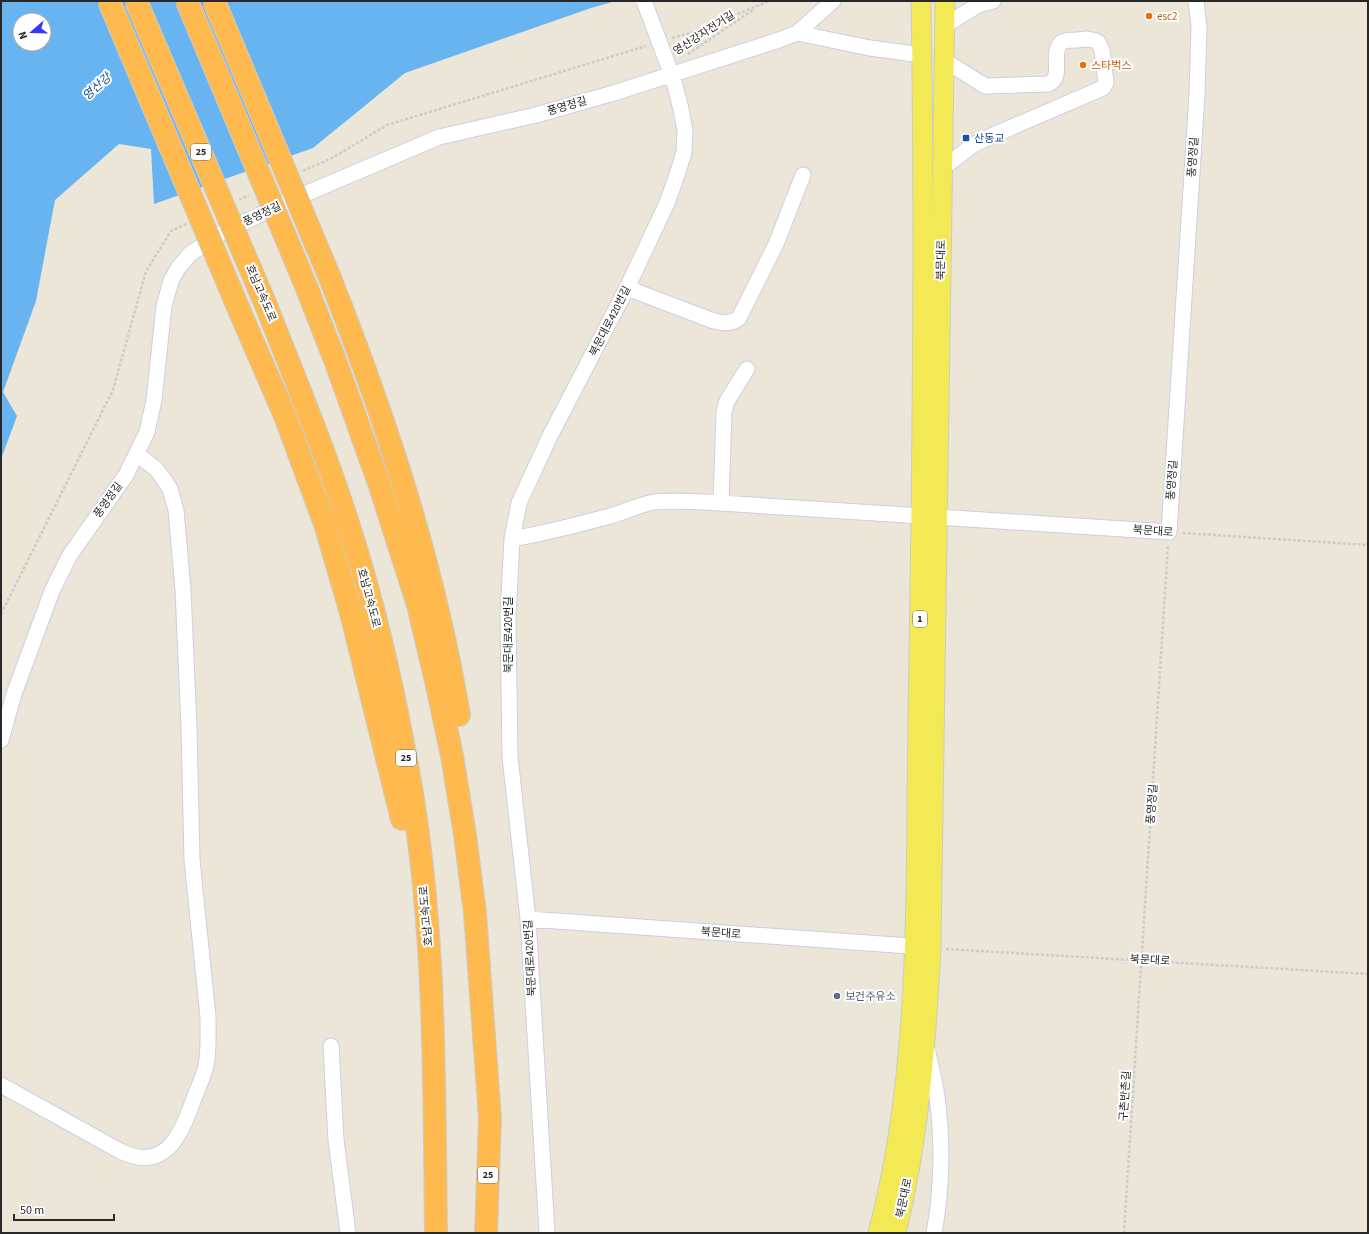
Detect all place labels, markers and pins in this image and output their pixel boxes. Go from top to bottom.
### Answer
place label: esc2 [1157,9,1178,24]
marker: esc2 [1144,11,1154,21]
place label: 스타벅스 [1091,58,1131,73]
marker: 스타벅스 [1078,60,1088,70]
place label: 산동교 [974,131,1004,146]
marker: 산동교 [961,133,971,143]
place label: 보건주유소 [845,989,896,1004]
marker: 보건주유소 [832,991,842,1001]

